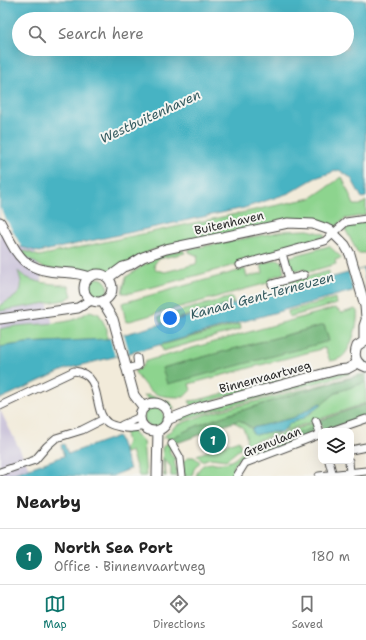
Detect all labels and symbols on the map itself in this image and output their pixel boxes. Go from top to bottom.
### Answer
water label: Westbuitenhaven [97,86,203,147]
street label: Buitenhaven [193,207,265,239]
water label: Kanaal Gent-Terneuzen [188,268,336,323]
your location [160,308,180,328]
street label: Binnenvaartweg [217,357,313,397]
street label: Grenulaan [241,423,303,461]
pin: 1 [200,425,226,455]

